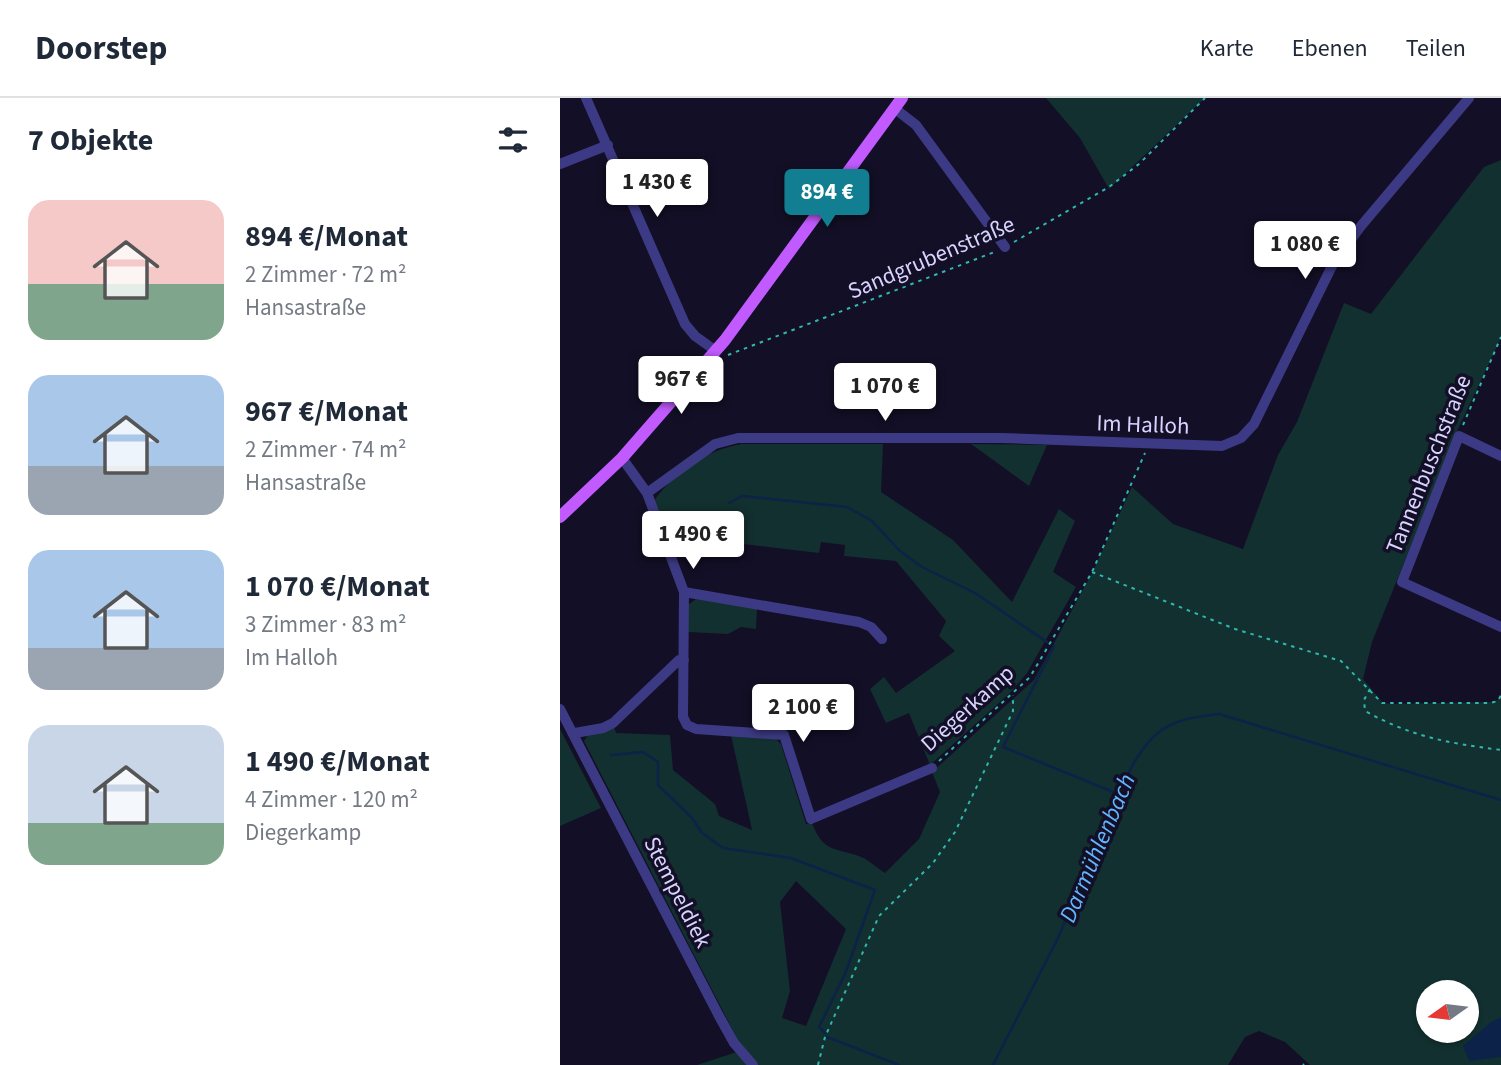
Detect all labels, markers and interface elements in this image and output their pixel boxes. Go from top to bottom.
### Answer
text: Doorstep [35,25,167,72]
text: Karte [1200,31,1254,66]
text: Ebenen [1292,31,1368,66]
text: Teilen [1406,31,1466,66]
text: 7 Objekte [28,119,153,162]
icon: filters [494,121,532,159]
pin: 1 430 € [592,159,722,219]
text: 1 430 € [622,165,692,198]
pin: 894 € [778,170,876,229]
text: 894 € [800,175,854,208]
street label: Sandgrubenstraße [843,207,1020,308]
text: 894 €/Monat [245,215,408,258]
pin: 1 080 € [1240,222,1370,281]
text: 1 080 € [1270,227,1340,260]
icon: home [84,228,168,312]
text: 2 Zimmer · 72 m² [245,258,407,291]
text: Hansastraße [245,291,366,324]
pin: 967 € [632,356,730,416]
text: 967 € [654,362,708,395]
pin: 1 070 € [820,364,950,423]
text: 1 070 € [850,369,920,402]
street label: Tannenbuschstraße [1378,370,1479,558]
text: 967 €/Monat [245,390,408,433]
icon: home [84,403,168,487]
street label: Im Halloh [1096,406,1190,443]
text: 2 Zimmer · 74 m² [245,433,407,466]
text: Hansastraße [245,466,366,499]
pin: 1 490 € [628,512,758,571]
text: 1 490 € [658,517,728,550]
text: 1 070 €/Monat [245,565,430,608]
icon: home [84,578,168,662]
text: 3 Zimmer · 83 m² [245,608,407,641]
text: Im Halloh [245,641,338,674]
street label: Diegerkamp [913,657,1022,760]
pin: 2 100 € [738,684,868,744]
text: 2 100 € [768,690,838,723]
text: 1 490 €/Monat [245,740,430,783]
icon: home [84,753,168,837]
water label: Darmühlenbach [1050,768,1145,928]
text: 4 Zimmer · 120 m² [245,783,418,816]
text: Diegerkamp [245,816,361,849]
street label: Stempeldiek [635,831,720,954]
north arrow [1416,980,1479,1043]
map controls [1416,980,1479,1043]

